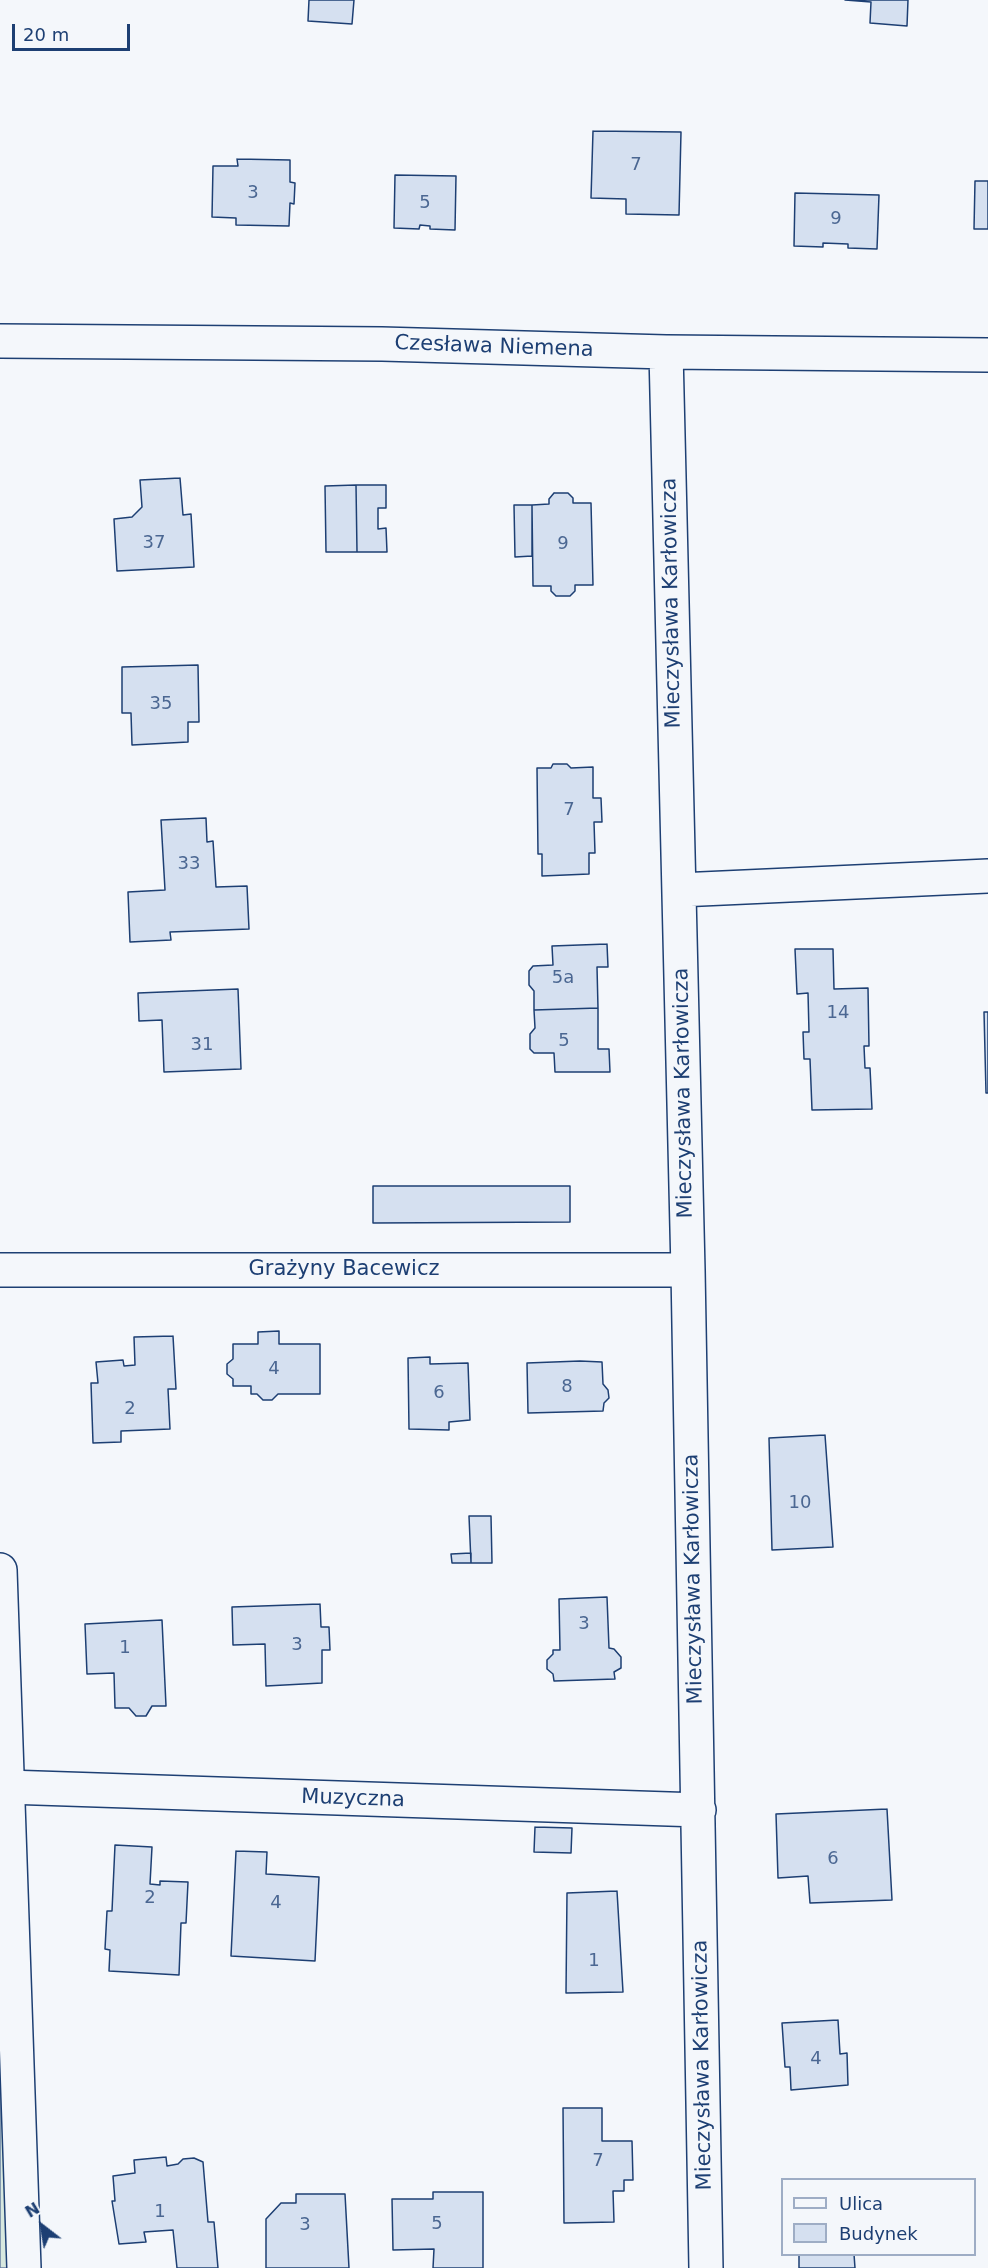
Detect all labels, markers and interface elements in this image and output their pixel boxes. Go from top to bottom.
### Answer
scale bar [15,12,134,50]
text: 20 m [23,24,69,45]
house number: 7 [630,154,642,176]
house number: 3 [247,182,259,204]
house number: 5 [419,192,431,214]
house number: 9 [830,208,842,230]
street label: Czesława Niemena [394,331,594,363]
street label: Mieczysława Karłowicza [657,478,687,728]
house number: 37 [143,532,165,554]
house number: 9 [557,533,569,555]
house number: 35 [150,693,172,715]
house number: 7 [563,799,575,821]
house number: 33 [178,853,200,875]
house number: 5a [552,967,574,989]
street label: Mieczysława Karłowicza [669,968,699,1218]
house number: 14 [827,1002,849,1024]
house number: 5 [558,1030,570,1052]
house number: 31 [191,1034,213,1056]
street label: Grażyny Bacewicz [249,1257,439,1283]
house number: 4 [268,1358,280,1380]
house number: 8 [561,1376,573,1398]
house number: 6 [433,1382,445,1404]
house number: 2 [124,1398,136,1420]
street label: Mieczysława Karłowicza [679,1454,709,1704]
house number: 10 [789,1492,811,1514]
house number: 3 [578,1613,590,1635]
house number: 3 [291,1634,303,1656]
house number: 1 [119,1637,131,1659]
street label: Muzyczna [301,1785,405,1813]
house number: 6 [827,1848,839,1870]
house number: 2 [144,1887,156,1909]
house number: 4 [270,1892,282,1914]
street label: Mieczysława Karłowicza [688,1940,718,2190]
house number: 1 [588,1950,600,1972]
house number: 4 [810,2048,822,2070]
house number: 7 [592,2150,604,2172]
legend [781,2178,976,2256]
text: Ulica [839,2193,883,2214]
north arrow [12,2196,72,2256]
text: N [22,2199,43,2222]
house number: 1 [154,2201,166,2223]
house number: 5 [431,2213,443,2235]
house number: 3 [299,2214,311,2236]
text: Budynek [839,2223,918,2244]

